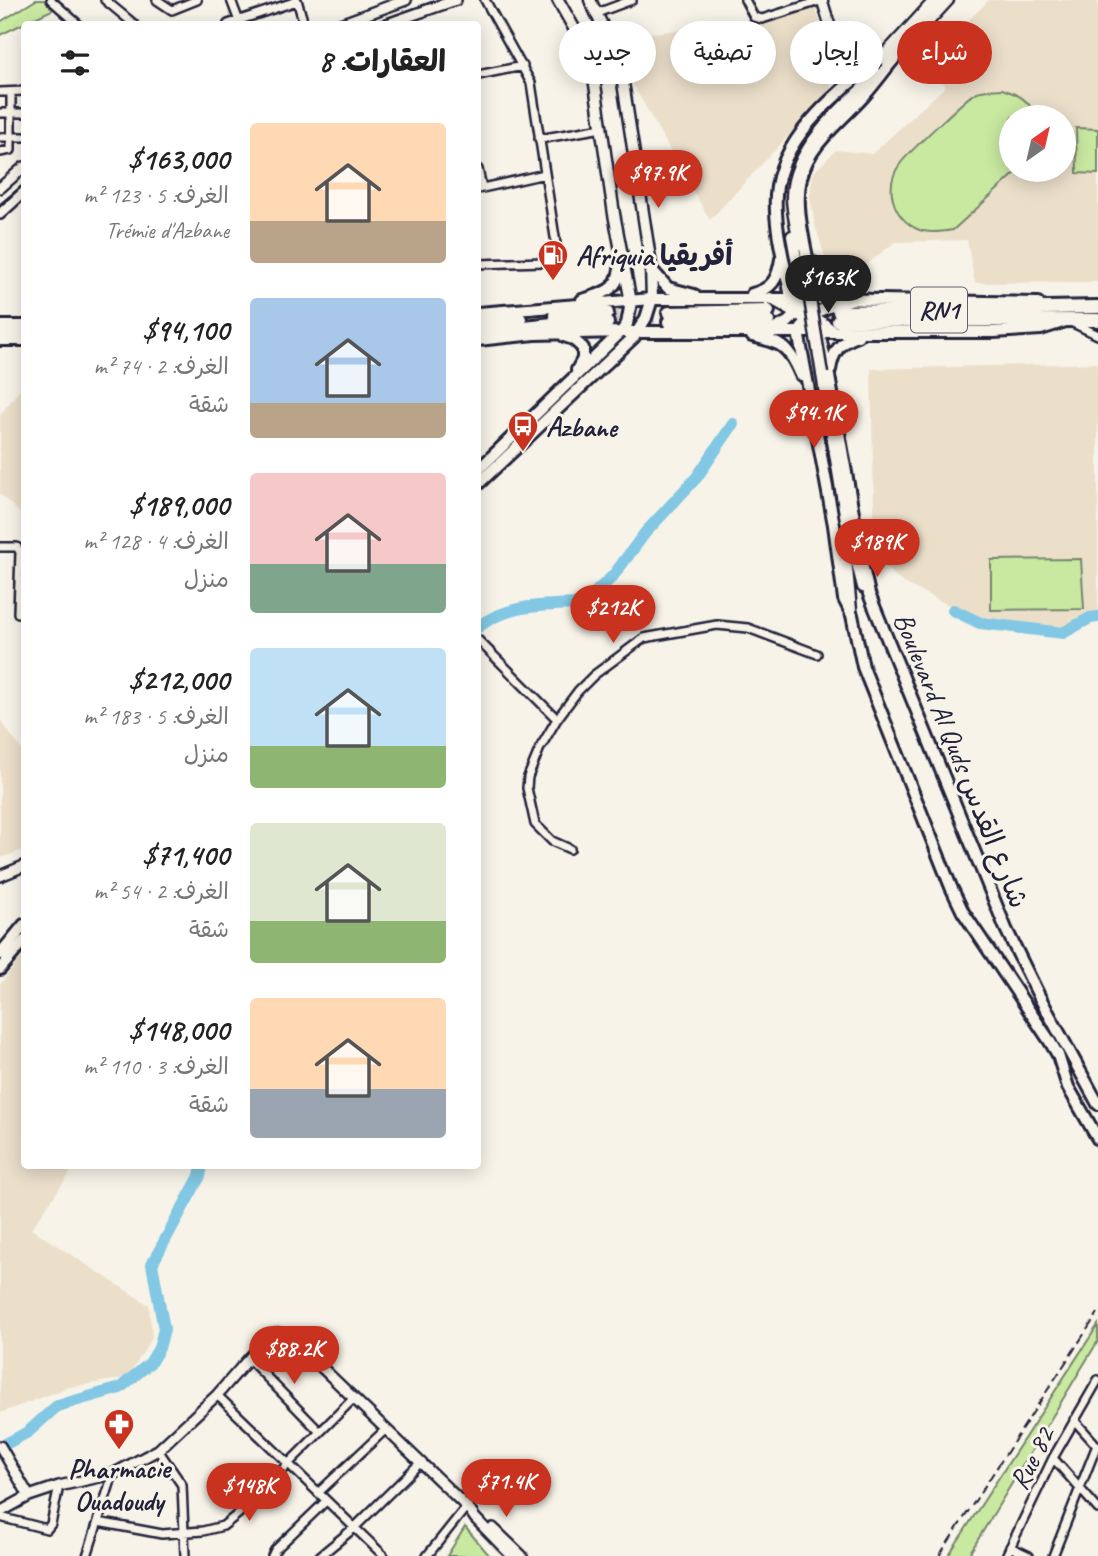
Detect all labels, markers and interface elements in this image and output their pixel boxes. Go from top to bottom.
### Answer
chip: جديد [559,21,656,84]
chip: تصفية [670,21,776,84]
chip: إيجار [790,21,883,84]
chip: شراء [897,21,992,84]
text: العقارات: 8 [319,42,446,80]
icon: filters [56,44,94,82]
north arrow [999,105,1076,182]
map controls [999,105,1076,182]
text: $163,000 [128,140,229,178]
pin: $97.9K [601,150,715,210]
icon: home [306,151,390,235]
text: $97.9K [630,158,687,187]
text: الغرف: 5 · 123 m² [83,181,229,210]
text: Trémie d'Azbane [105,216,229,245]
fuel station icon: Afriquia أفريقيا [536,238,570,282]
place label: Afriquia أفريقيا [576,238,733,273]
pin: $163K [779,256,877,315]
text: $163K [801,263,855,292]
road number: RN1 [911,288,967,332]
text: $94,100 [142,311,229,349]
icon: home [306,326,390,410]
text: الغرف: 2 · 74 m² [94,352,229,381]
text: شقة [189,390,229,419]
pin: $94.1K [757,391,871,450]
text: $94.1K [785,398,843,427]
bus stop icon: Azbane [506,409,540,453]
place label: Azbane [546,409,619,444]
text: $189,000 [129,486,229,524]
icon: home [306,501,390,585]
pin: $189K [828,520,926,579]
text: الغرف: 4 · 128 m² [83,527,229,556]
text: $189K [851,527,903,556]
text: منزل [184,565,229,594]
pin: $212K [564,586,662,645]
text: $212K [586,593,640,622]
street label: Boulevard Al Quds شارع القدس [884,607,1037,914]
text: $212,000 [129,661,229,699]
icon: home [306,676,390,760]
text: الغرف: 5 · 183 m² [83,702,229,731]
text: منزل [184,740,229,769]
text: $71,400 [142,836,229,874]
icon: home [306,851,390,935]
text: الغرف: 2 · 54 m² [94,877,229,906]
text: شقة [189,915,229,944]
text: $148,000 [129,1011,229,1049]
icon: home [306,1026,390,1110]
text: الغرف: 3 · 110 m² [83,1052,229,1081]
text: شقة [189,1090,229,1119]
pin: $88.2K [237,1326,351,1386]
text: $88.2K [265,1334,323,1363]
pharmacy icon: Pharmacie Ouadoudy [102,1407,136,1451]
street label: Rue 82 [1001,1419,1063,1495]
place label: Pharmacie Ouadoudy [68,1451,172,1518]
pin: $71.4K [449,1460,563,1519]
pin: $148K [200,1464,298,1523]
text: $71.4K [477,1467,535,1496]
text: $148K [222,1471,276,1500]

